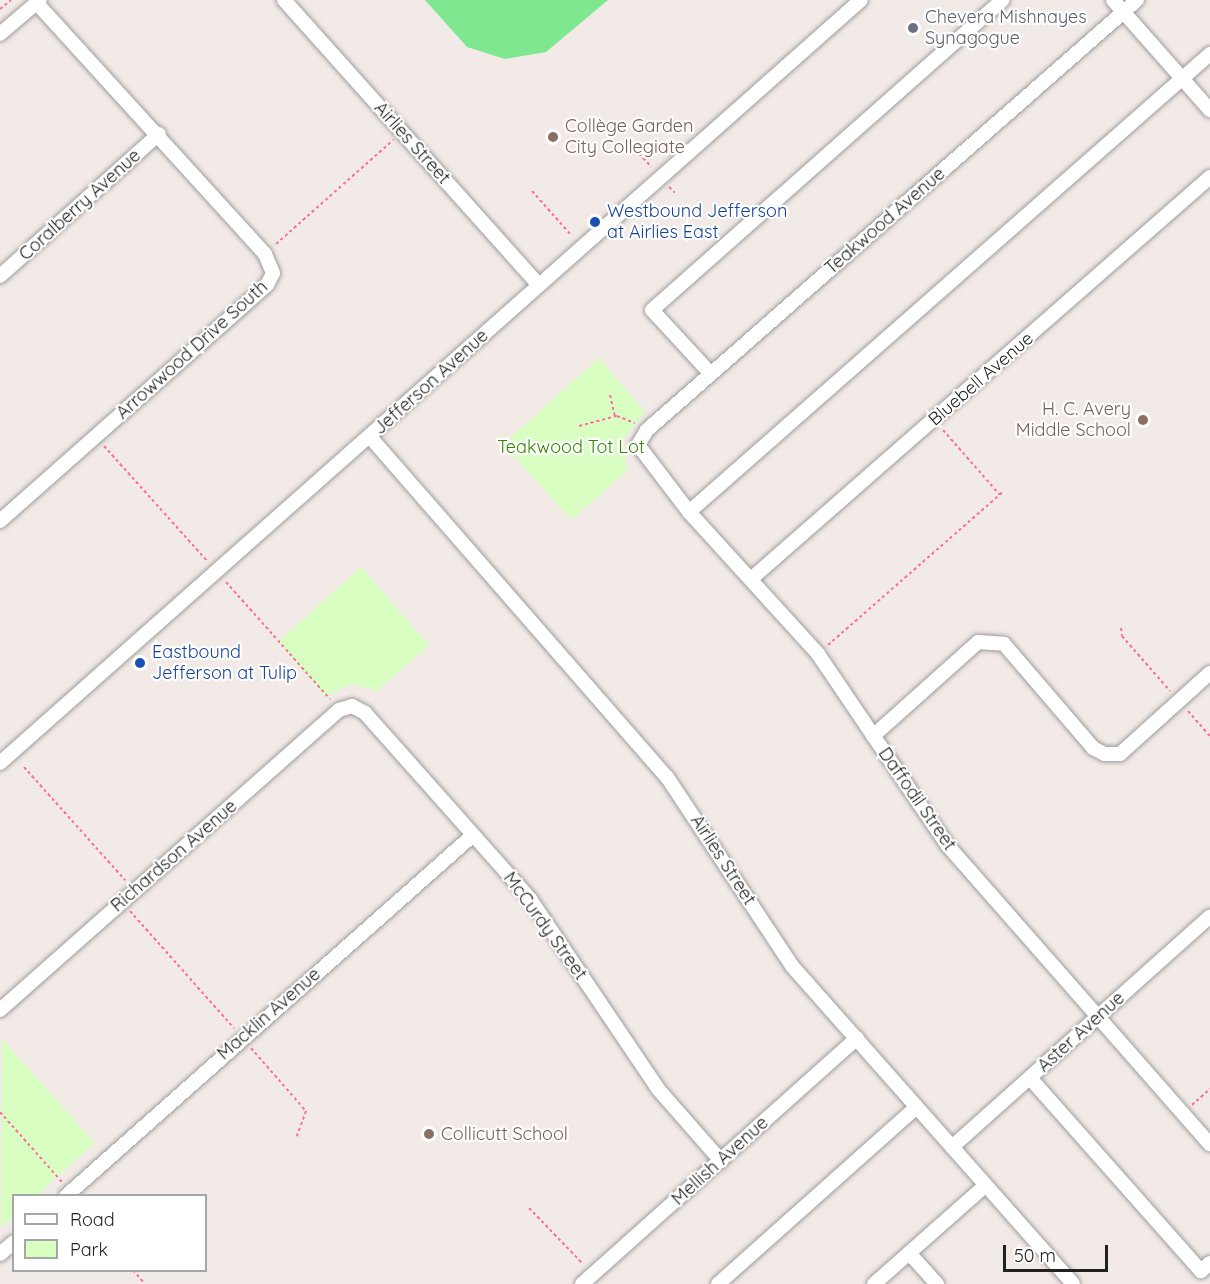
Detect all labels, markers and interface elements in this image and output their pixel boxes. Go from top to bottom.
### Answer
place label: Chevera Mishnayes Synagogue [925,7,1087,50]
marker: Chevera Mishnayes Synagogue [906,21,920,35]
street label: Airlies Street [369,97,455,189]
place label: Collège Garden City Collegiate [565,116,693,158]
marker: Collège Garden City Collegiate [546,130,560,144]
street label: Coralberry Avenue [15,145,145,265]
street label: Teakwood Avenue [820,163,950,279]
place label: Westbound Jefferson at Airlies East [607,201,787,244]
marker: Westbound Jefferson at Airlies East [588,215,602,229]
street label: Arrowwood Drive South [112,276,272,424]
street label: Jefferson Avenue [369,325,493,439]
street label: Bluebell Avenue [924,328,1038,430]
place label: H. C. Avery Middle School [1016,399,1131,442]
marker: H. C. Avery Middle School [1136,413,1150,427]
park label: Teakwood Tot Lot [497,436,645,458]
place label: Eastbound Jefferson at Tulip [152,642,297,684]
marker: Eastbound Jefferson at Tulip [133,656,147,670]
street label: Daffodil Street [874,743,960,855]
street label: Richardson Avenue [107,795,241,917]
street label: Airlies Street [686,811,760,909]
street label: McCurdy Street [499,868,591,984]
street label: Macklin Avenue [213,963,325,1065]
street label: Aster Avenue [1033,987,1129,1077]
street label: Mellish Avenue [667,1112,773,1210]
place label: Collicutt School [441,1123,568,1145]
marker: Collicutt School [422,1127,436,1141]
legend [12,1194,207,1272]
text: Road [70,1208,115,1231]
scale bar [1006,1233,1111,1271]
text: Park [70,1238,108,1261]
text: 50 m [1014,1244,1056,1267]

